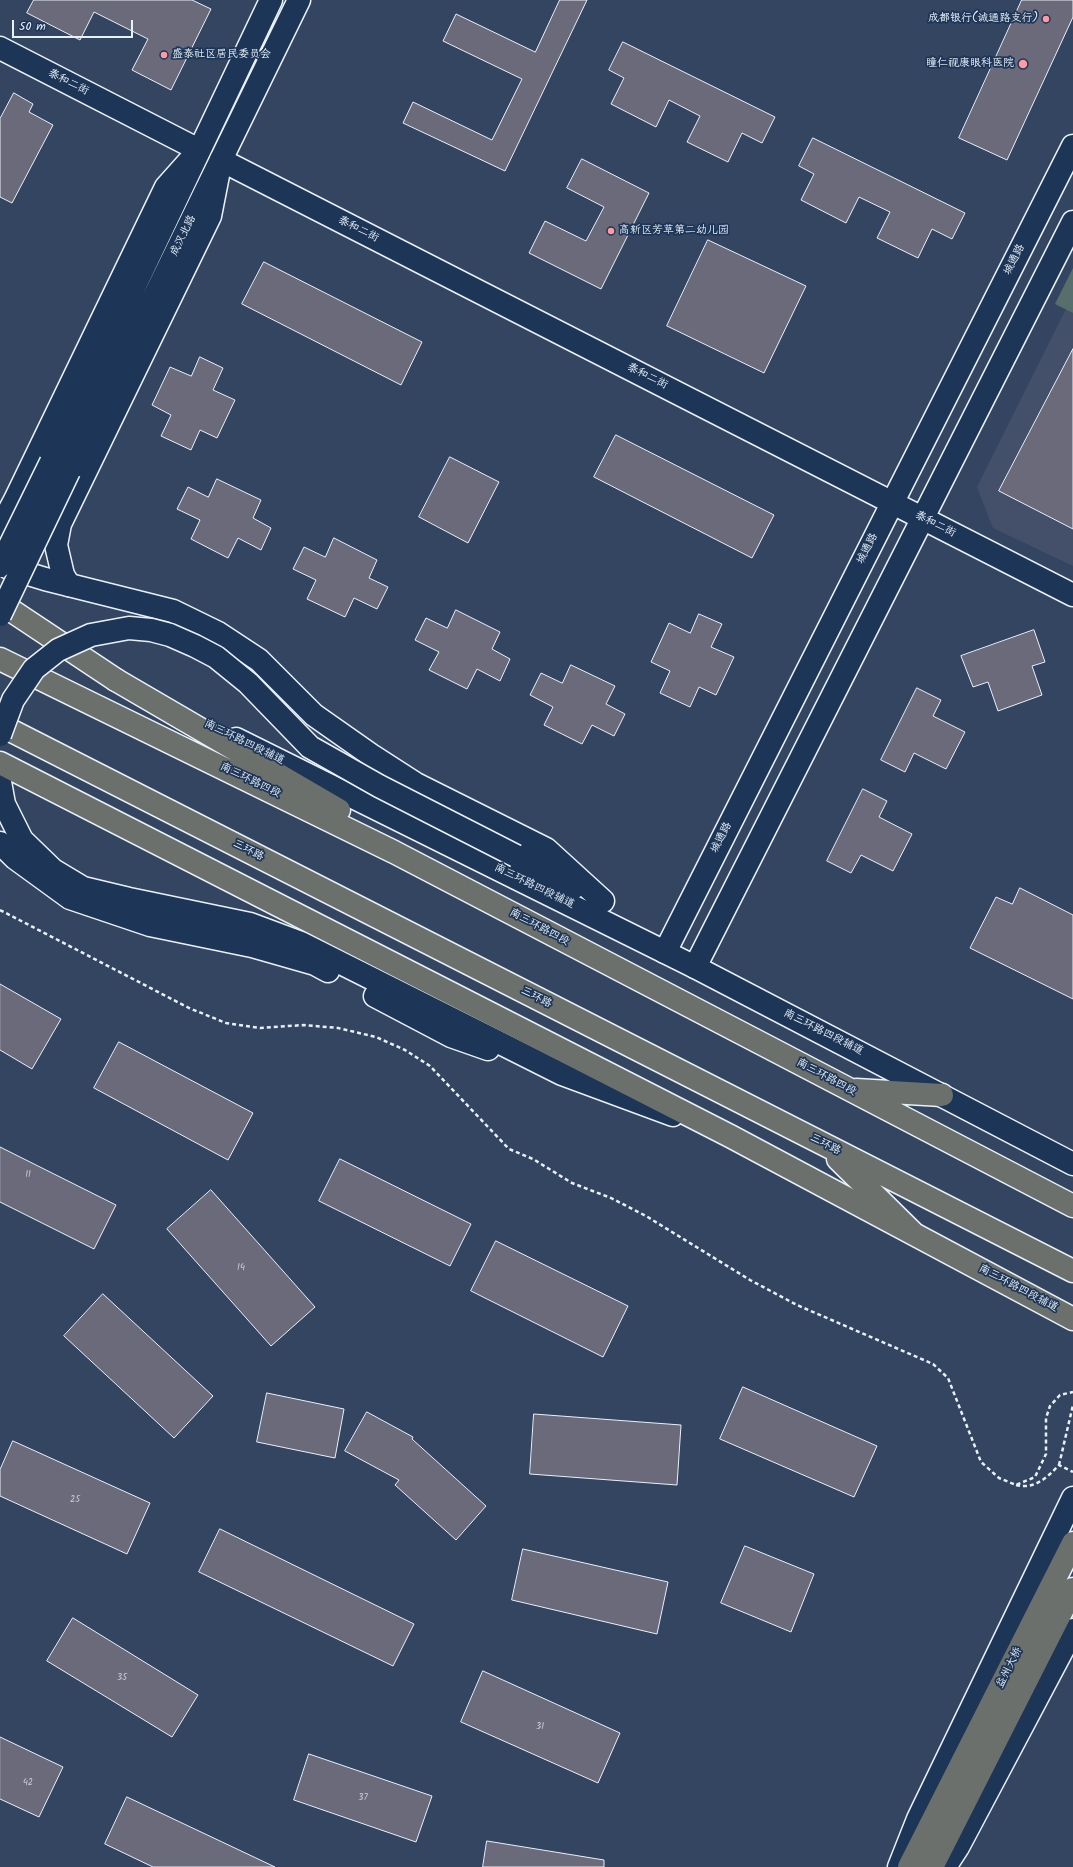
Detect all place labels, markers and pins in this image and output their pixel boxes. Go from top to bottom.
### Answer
place label: 成都银行(诚通路支行) [928,12,1038,26]
marker: 成都银行(诚通路支行) [1041,14,1051,24]
place label: 盛泰社区居民委员会 [172,48,271,62]
marker: 盛泰社区居民委员会 [159,50,169,60]
place label: 瞳仁视康眼科医院 [926,57,1014,71]
marker: 瞳仁视康眼科医院 [1017,58,1029,70]
place label: 高新区芳草第二幼儿园 [619,224,729,238]
marker: 高新区芳草第二幼儿园 [606,226,616,236]

